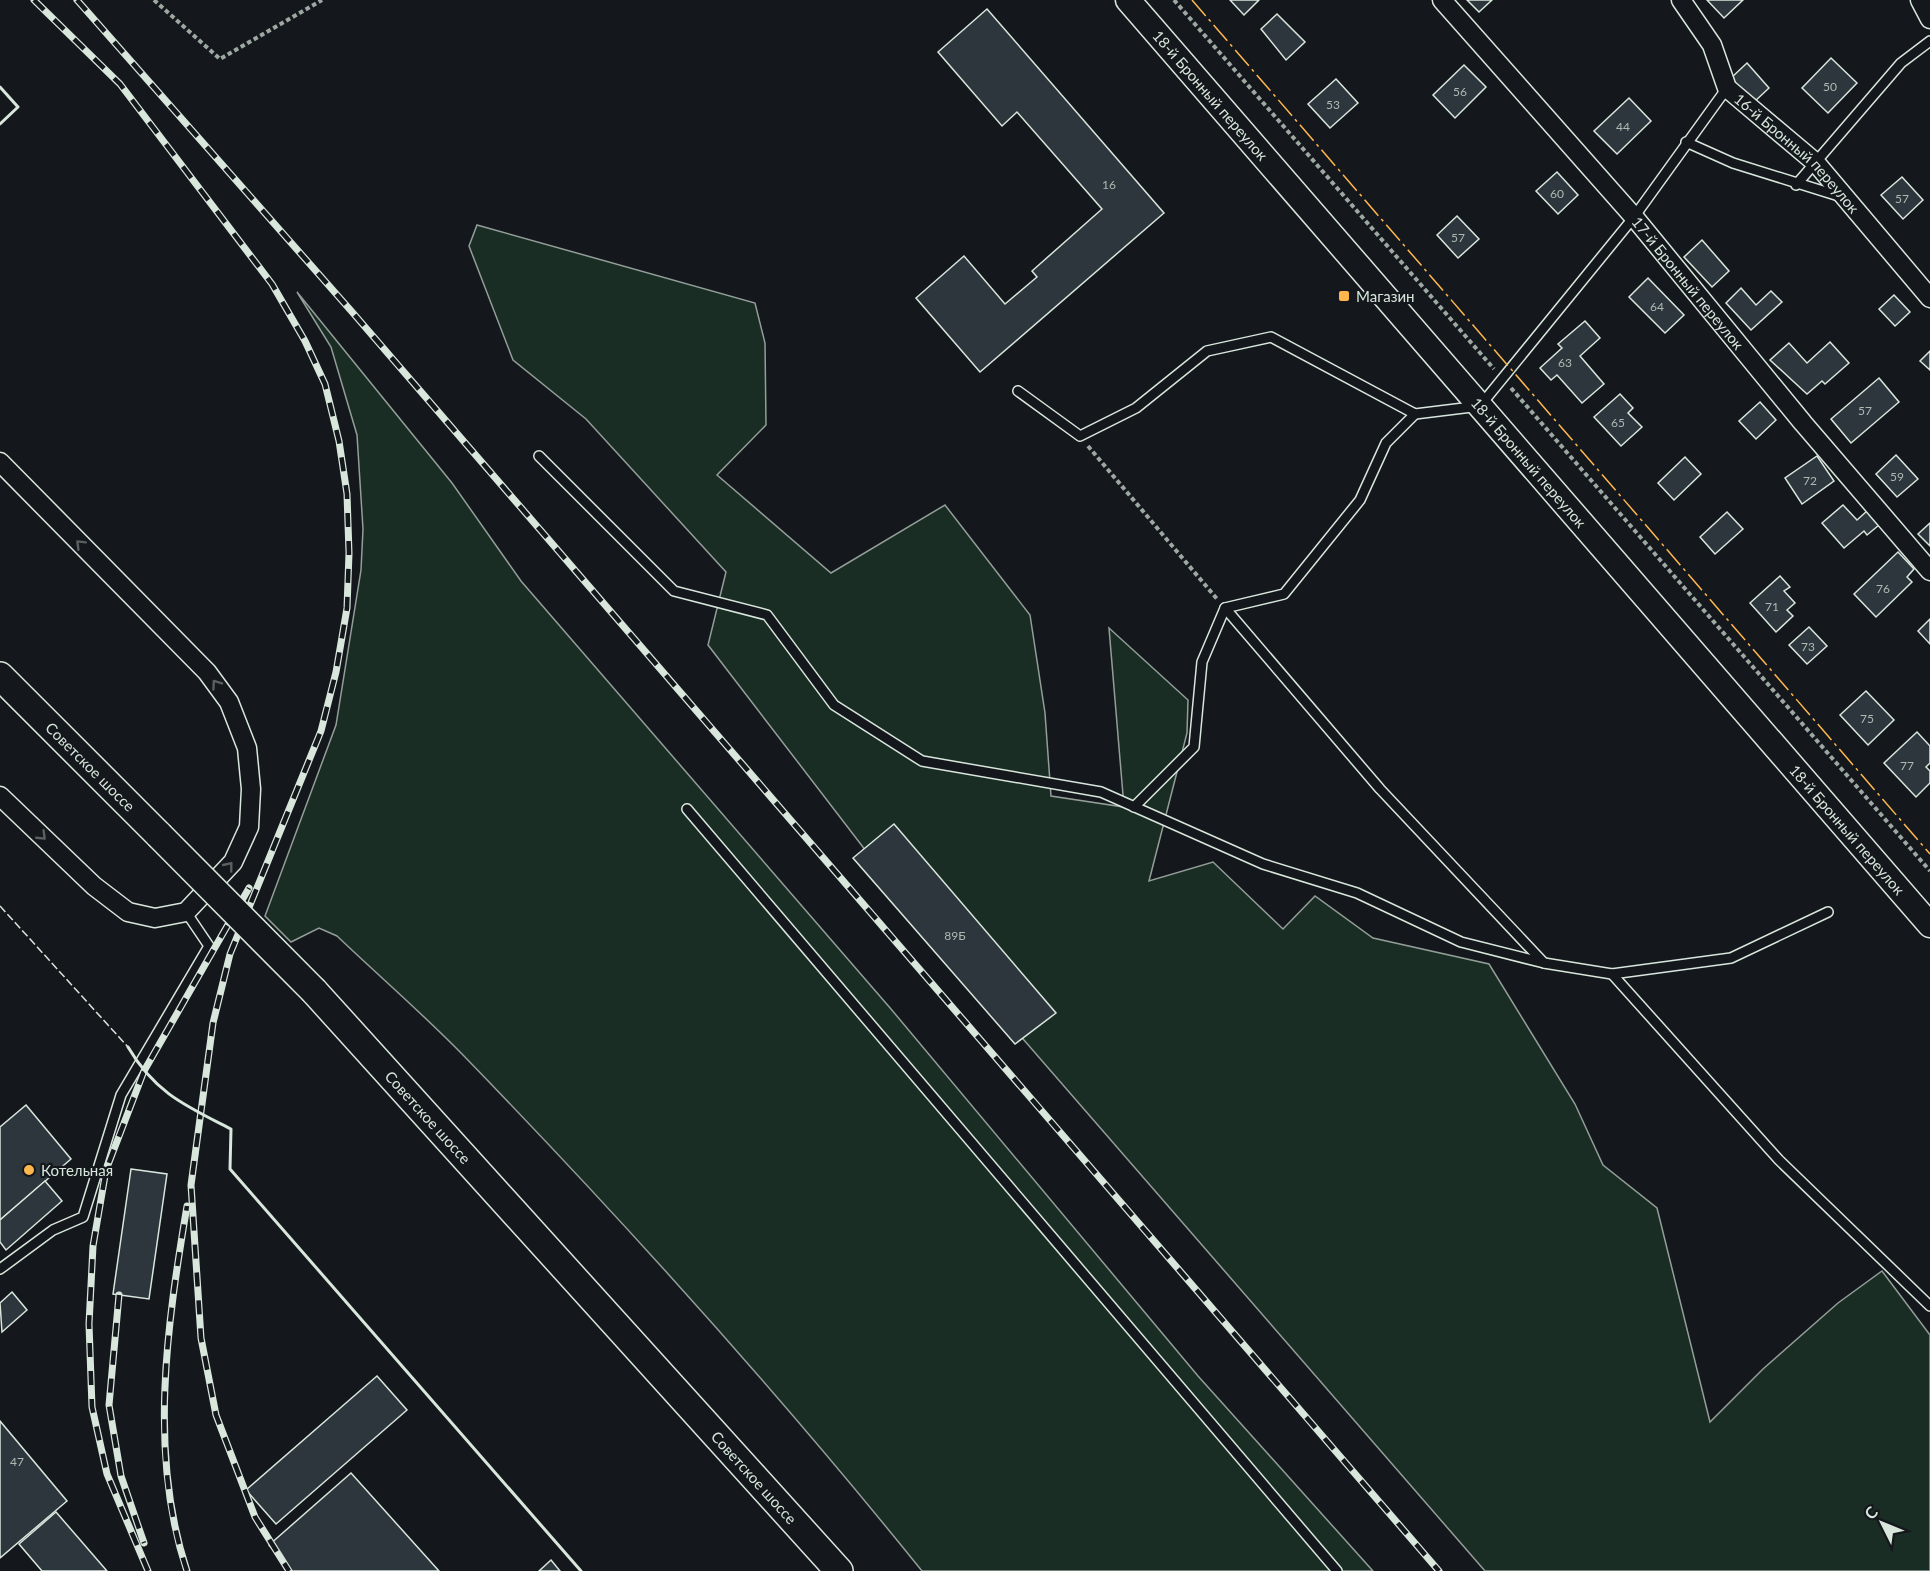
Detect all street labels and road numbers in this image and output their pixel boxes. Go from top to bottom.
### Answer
street label: 18-й Бронный переулок [1149,26,1272,164]
street label: 16-й Бронный переулок [1731,89,1863,217]
street label: 17-й Бронный переулок [1628,213,1748,353]
street label: 18-й Бронный переулок [1468,394,1590,531]
street label: Советское шоссе [42,718,139,815]
street label: 18-й Бронный переулок [1786,761,1909,899]
street label: Советское шоссе [382,1067,475,1167]
street label: Советское шоссе [708,1427,801,1527]

